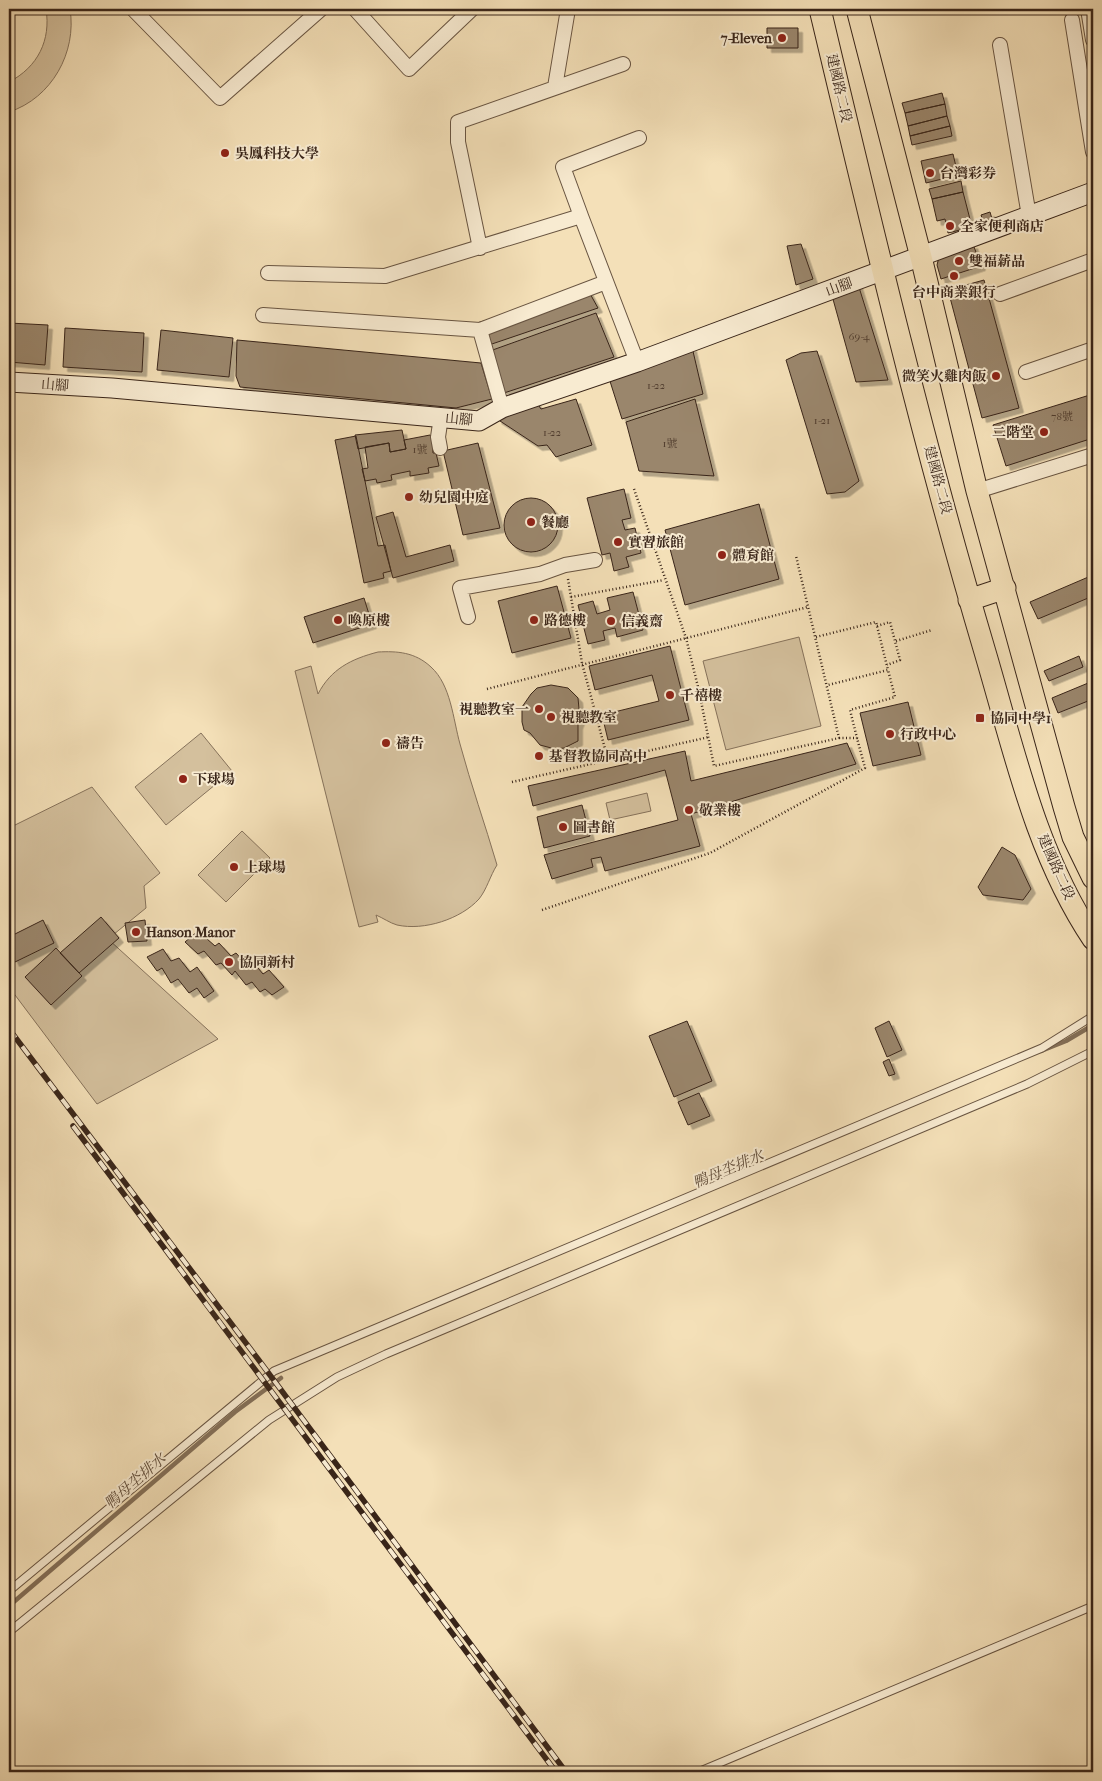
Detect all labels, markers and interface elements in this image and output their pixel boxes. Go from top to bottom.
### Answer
place label: 7-Eleven [720,30,773,47]
marker: 7-Eleven [776,32,788,44]
street label: 建國路二段 [823,52,855,124]
place label: 吳鳳科技大學 [235,145,319,162]
marker: 吳鳳科技大學 [219,147,231,159]
place label: 台灣彩券 [940,165,996,182]
marker: 台灣彩券 [924,167,936,179]
place label: 全家便利商店 [960,218,1044,235]
marker: 全家便利商店 [944,220,956,232]
place label: 雙福薪品 [969,253,1025,270]
marker: 雙福薪品 [953,255,965,267]
marker: 台中商業銀行 [948,270,960,282]
street label: 山腳 [823,274,855,300]
place label: 台中商業銀行 [912,284,996,301]
house number: 69-4 [848,330,870,343]
place label: 微笑火雞肉飯 [902,368,987,385]
marker: 微笑火雞肉飯 [990,370,1002,382]
street label: 山腳 [40,376,70,394]
house number: 1-22 [647,379,665,392]
street label: 山腳 [444,409,474,429]
house number: 78號 [1051,410,1073,423]
house number: 1-21 [814,414,830,427]
place label: 二階堂 [992,424,1034,441]
house number: 1-22 [543,426,561,439]
marker: 二階堂 [1038,426,1050,438]
house number: 1號 [663,437,677,450]
house number: 1號 [413,443,427,456]
street label: 建國路二段 [921,444,955,516]
place label: 幼兒園中庭 [419,489,489,506]
marker: 幼兒園中庭 [403,491,415,503]
place label: 餐廳 [541,514,569,531]
marker: 餐廳 [525,516,537,528]
place label: 實習旅館 [628,534,684,551]
marker: 實習旅館 [612,536,624,548]
place label: 體育館 [732,547,774,564]
marker: 體育館 [716,549,728,561]
place label: 喚原樓 [348,612,390,629]
place label: 路德樓 [544,612,586,629]
place label: 信義齋 [621,613,663,630]
marker: 喚原樓 [332,614,344,626]
marker: 路德樓 [528,614,540,626]
marker: 信義齋 [605,615,617,627]
place label: 千禧樓 [680,687,722,704]
marker: 千禧樓 [664,689,676,701]
place label: 視聽教室一 [459,701,529,718]
marker: 視聽教室一 [533,703,545,715]
place label: 視聽教室 [561,709,617,726]
place label: 協同中學1 [990,710,1051,727]
marker: 視聽教室 [545,711,557,723]
marker: 協同中學1 [974,712,986,724]
place label: 行政中心 [900,726,956,743]
marker: 行政中心 [884,728,896,740]
place label: 禱告 [396,735,424,752]
marker: 禱告 [380,737,392,749]
place label: 基督教協同高中 [549,748,647,765]
marker: 基督教協同高中 [533,750,545,762]
place label: 下球場 [193,771,235,788]
marker: 下球場 [177,773,189,785]
place label: 敬業樓 [699,802,741,819]
marker: 敬業樓 [683,804,695,816]
place label: 圖書館 [573,819,615,836]
marker: 圖書館 [557,821,569,833]
street label: 建國路二段 [1034,832,1078,902]
place label: 上球場 [244,859,286,876]
marker: 上球場 [228,861,240,873]
place label: Hanson Manor [146,924,236,941]
marker: Hanson Manor [130,926,142,938]
place label: 協同新村 [239,954,295,971]
marker: 協同新村 [223,956,235,968]
water label: 鴨母坔排水 [690,1145,768,1192]
water label: 鴨母坔排水 [101,1448,171,1512]

